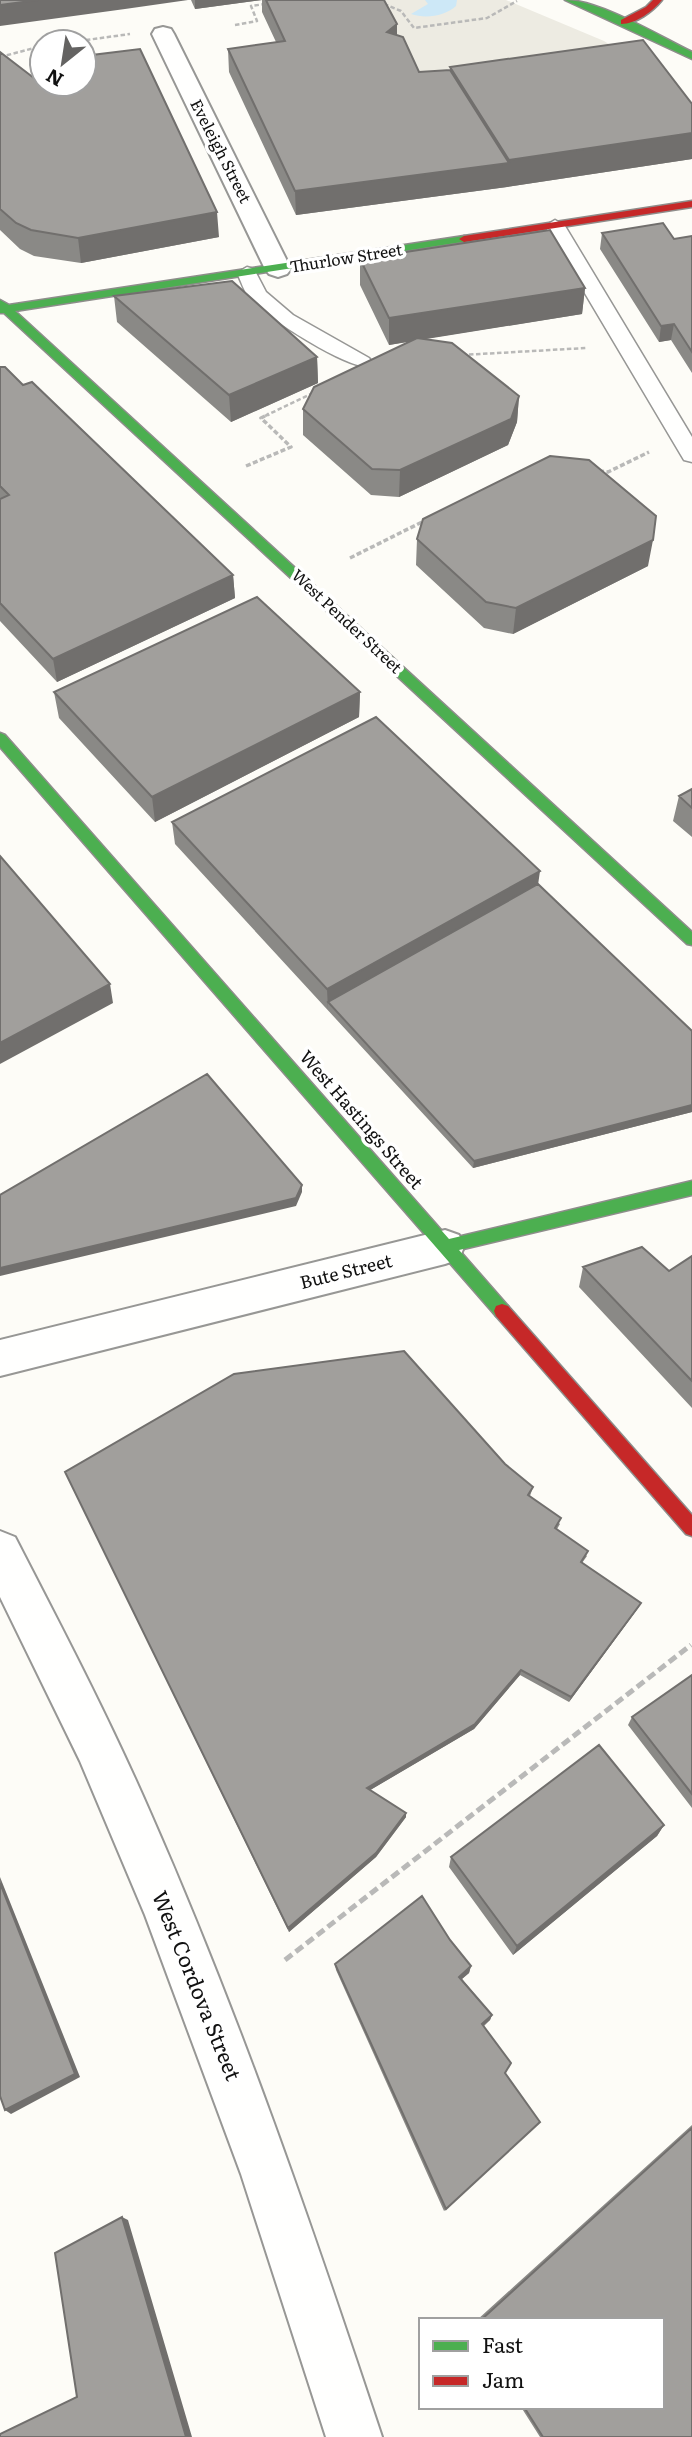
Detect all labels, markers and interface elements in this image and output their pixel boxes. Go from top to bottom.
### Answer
north arrow [28,28,98,98]
text: N [40,62,68,95]
street label: Eveleigh Street [185,94,259,207]
street label: Thurlow Street [288,236,404,278]
street label: West Pender Street [287,563,409,678]
street label: West Hastings Street [294,1044,431,1195]
street label: Bute Street [297,1246,395,1295]
street label: West Cordova Street [146,1885,251,2085]
legend [419,2318,664,2409]
text: Fast [482,2328,523,2359]
text: Jam [482,2363,524,2394]

